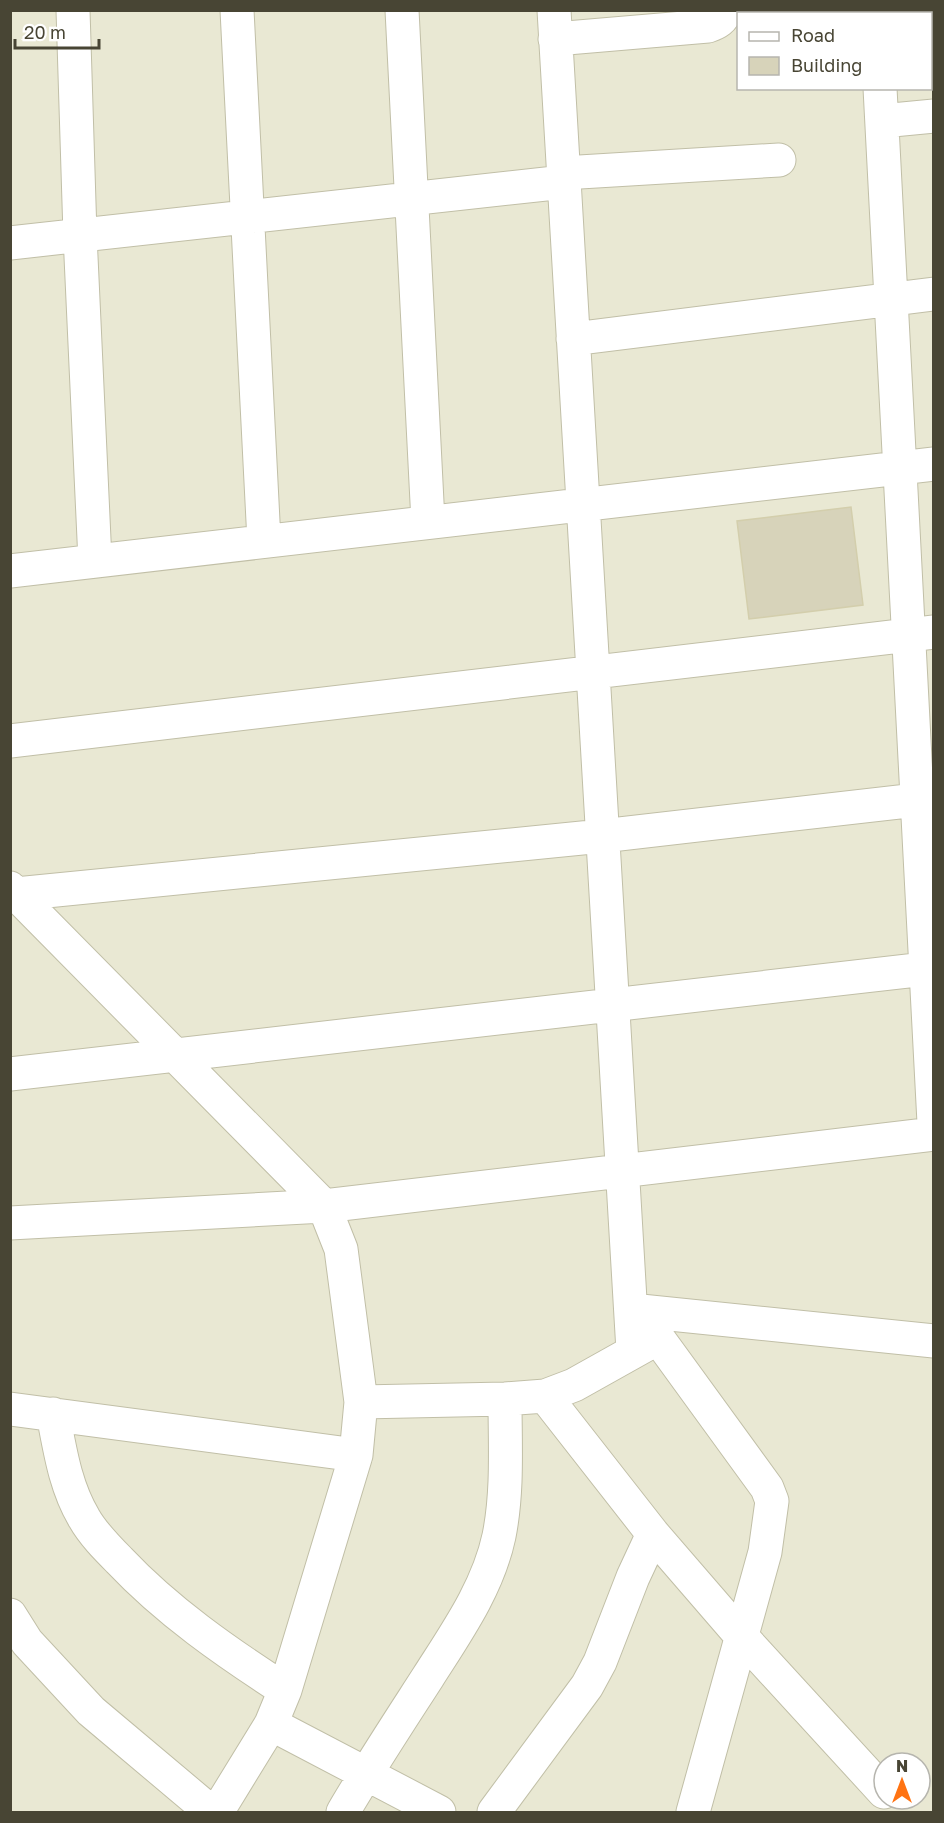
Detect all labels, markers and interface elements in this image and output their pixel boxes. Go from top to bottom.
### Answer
scale bar [15,12,99,50]
legend [737,12,932,90]
text: 20 m [24,21,66,43]
text: Road [791,24,835,46]
text: Building [791,54,862,76]
north arrow [872,1751,932,1811]
text: N [896,1756,908,1776]

